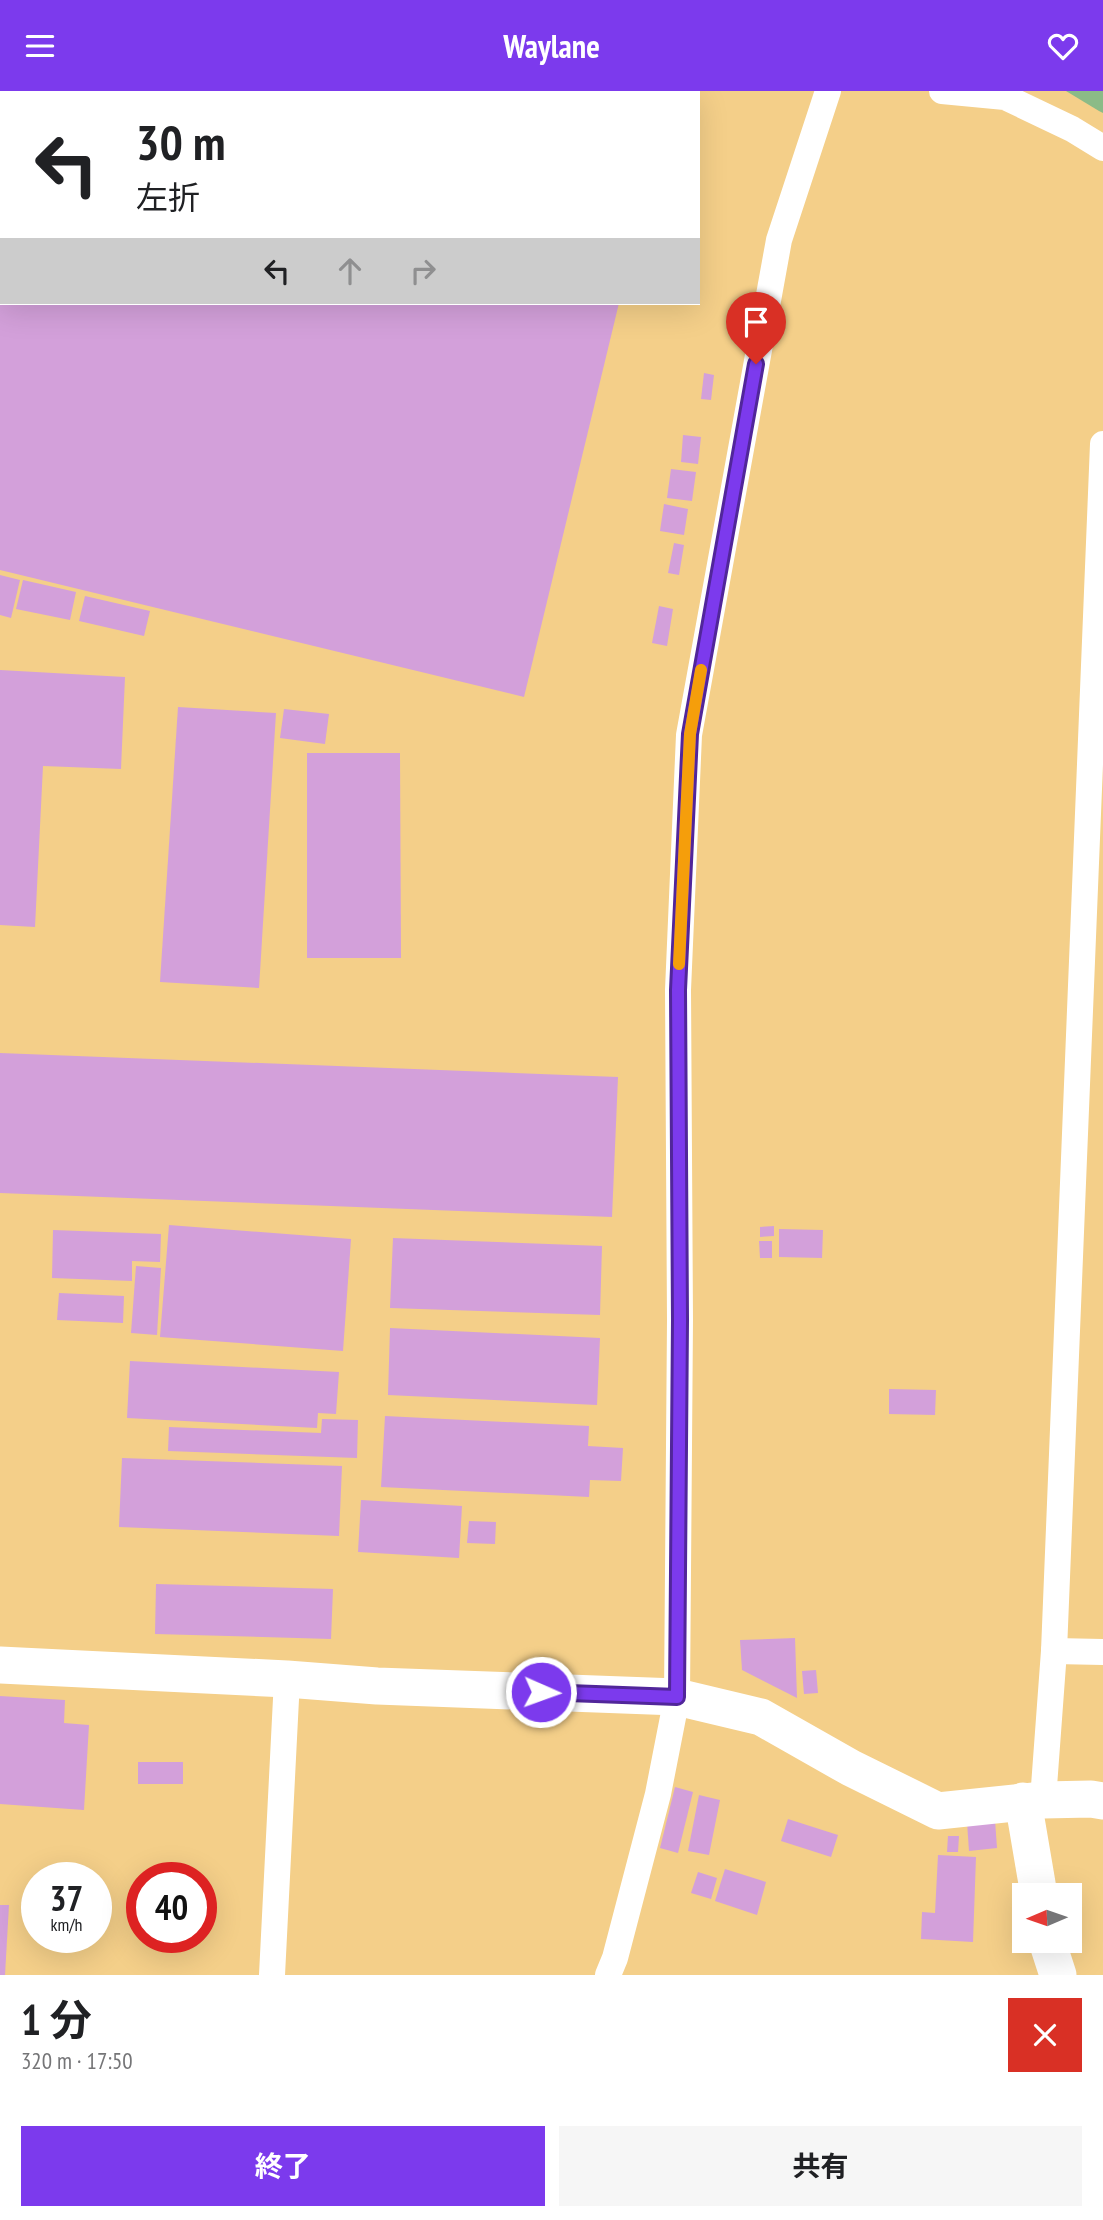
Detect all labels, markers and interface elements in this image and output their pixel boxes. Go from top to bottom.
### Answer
text: Waylane [503,25,600,67]
icon: menu [21,27,59,65]
icon: heart [1044,27,1082,65]
text: 30 m [136,110,225,174]
icon: left [21,119,112,210]
text: 左折 [136,176,200,218]
icon: left [258,252,296,290]
icon: ahead [331,252,369,290]
icon: right [404,252,442,290]
pin [726,292,786,364]
icon: arrive [737,303,775,341]
position arrow [504,1655,578,1729]
speed limit sign: 40 [126,1862,217,1953]
text: 37 [50,1875,83,1921]
north arrow [1012,1883,1082,1953]
map controls [1012,1883,1082,1953]
text: km/h [51,1913,82,1936]
text: 1 分 [21,1992,92,2047]
button: close [1008,1998,1082,2072]
text: 320 m · 17:50 [21,2046,133,2075]
button: 終了 [21,2126,545,2206]
button: 共有 [559,2126,1082,2206]

